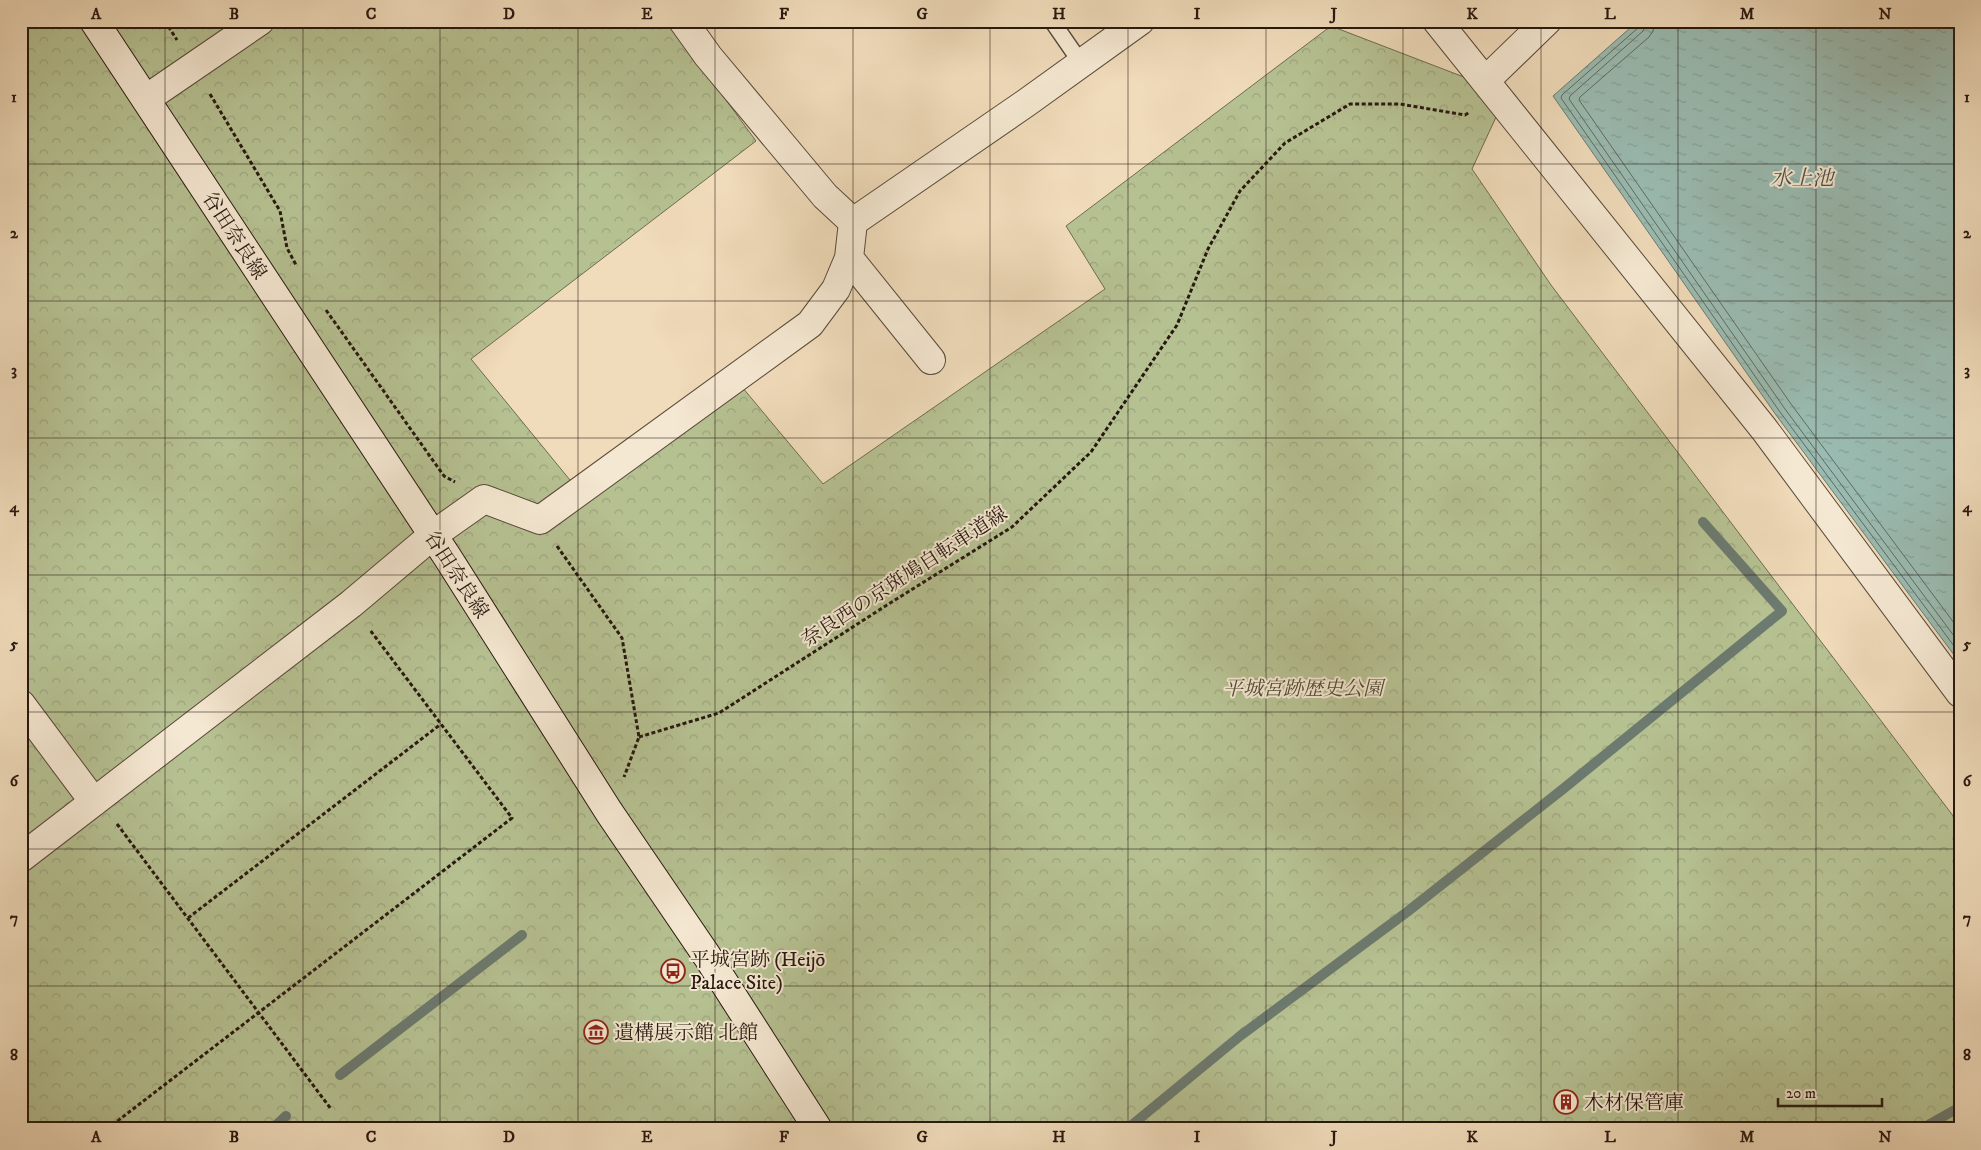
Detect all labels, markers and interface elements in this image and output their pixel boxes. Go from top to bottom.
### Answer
text: A [90,4,102,24]
text: B [229,4,239,24]
text: C [366,4,376,24]
text: D [503,4,515,24]
text: E [641,4,653,24]
text: F [779,4,789,24]
text: G [916,4,928,24]
text: H [1052,4,1066,24]
text: I [1194,4,1201,24]
text: J [1329,4,1338,24]
text: K [1466,4,1478,24]
text: L [1604,4,1616,24]
text: M [1740,4,1755,24]
text: N [1878,4,1892,24]
text: 1 [11,87,17,107]
text: 1 [1964,87,1970,107]
water label: 水上池 [1771,166,1835,192]
street label: 谷田奈良線 [196,187,271,285]
text: 2 [10,223,19,243]
text: 2 [1963,223,1972,243]
text: 3 [11,360,17,380]
text: 3 [1964,360,1970,380]
text: 4 [8,497,19,517]
text: 4 [1961,497,1972,517]
street label: 奈良西の京斑鳩自転車道線 [797,501,1012,653]
street label: 谷田奈良線 [418,526,493,624]
text: 5 [9,634,18,654]
text: 5 [1962,634,1971,654]
park label: 平城宮跡歴史公園 [1223,677,1386,702]
text: 6 [10,771,20,791]
text: 6 [1963,771,1973,791]
text: 7 [10,908,18,928]
text: 7 [1963,908,1971,928]
place label: 平城宮跡 (Heijō Palace Site) [690,948,825,996]
bus stop icon: 平城宮跡 (Heijō Palace Site) [660,958,686,984]
museum icon: 遺構展示館 北館 [583,1019,609,1045]
place label: 遺構展示館 北館 [614,1021,758,1046]
text: 8 [10,1045,18,1065]
text: 8 [1963,1045,1971,1065]
scale bar [1778,1075,1882,1107]
text: 20 m [1786,1084,1816,1103]
building icon: 木材保管庫 [1553,1089,1579,1115]
place label: 木材保管庫 [1584,1091,1684,1116]
text: A [90,1127,102,1147]
text: B [229,1127,239,1147]
text: C [366,1127,376,1147]
text: D [503,1127,515,1147]
text: E [641,1127,653,1147]
text: F [779,1127,789,1147]
text: G [916,1127,928,1147]
text: H [1052,1127,1066,1147]
text: I [1194,1127,1201,1147]
text: J [1329,1127,1338,1147]
text: K [1466,1127,1478,1147]
text: L [1604,1127,1616,1147]
text: M [1740,1127,1755,1147]
text: N [1878,1127,1892,1147]

